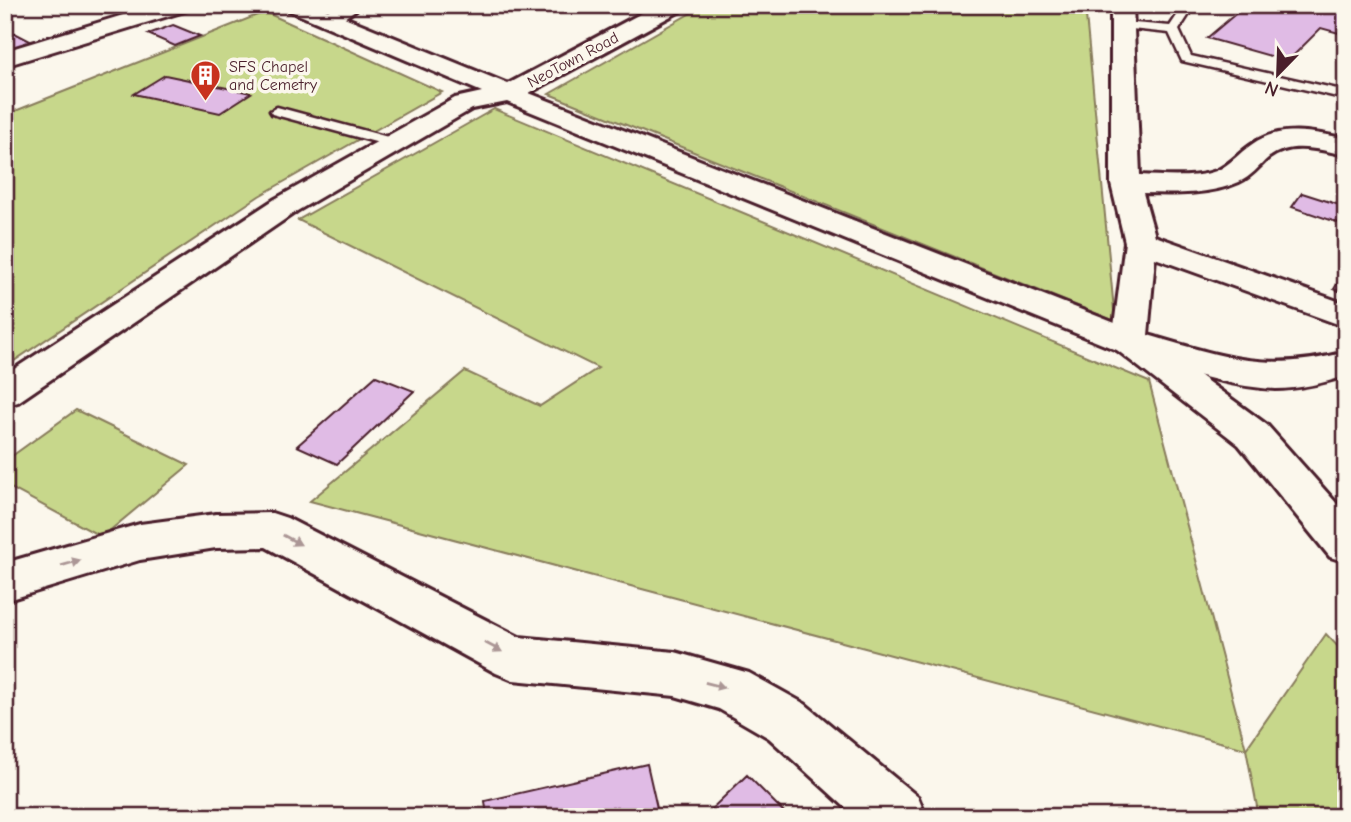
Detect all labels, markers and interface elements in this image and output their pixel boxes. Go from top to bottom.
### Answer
street label: NeoTown Road [524,28,622,92]
north arrow [1242,38,1312,108]
place label: SFS Chapel and Cemetry [229,58,318,94]
building icon: SFS Chapel and Cemetry [189,59,223,103]
text: N [1262,76,1282,101]
one-way arrow [282,535,302,546]
one-way arrow [60,557,81,567]
one-way arrow [483,641,503,653]
one-way arrow [704,680,726,691]

